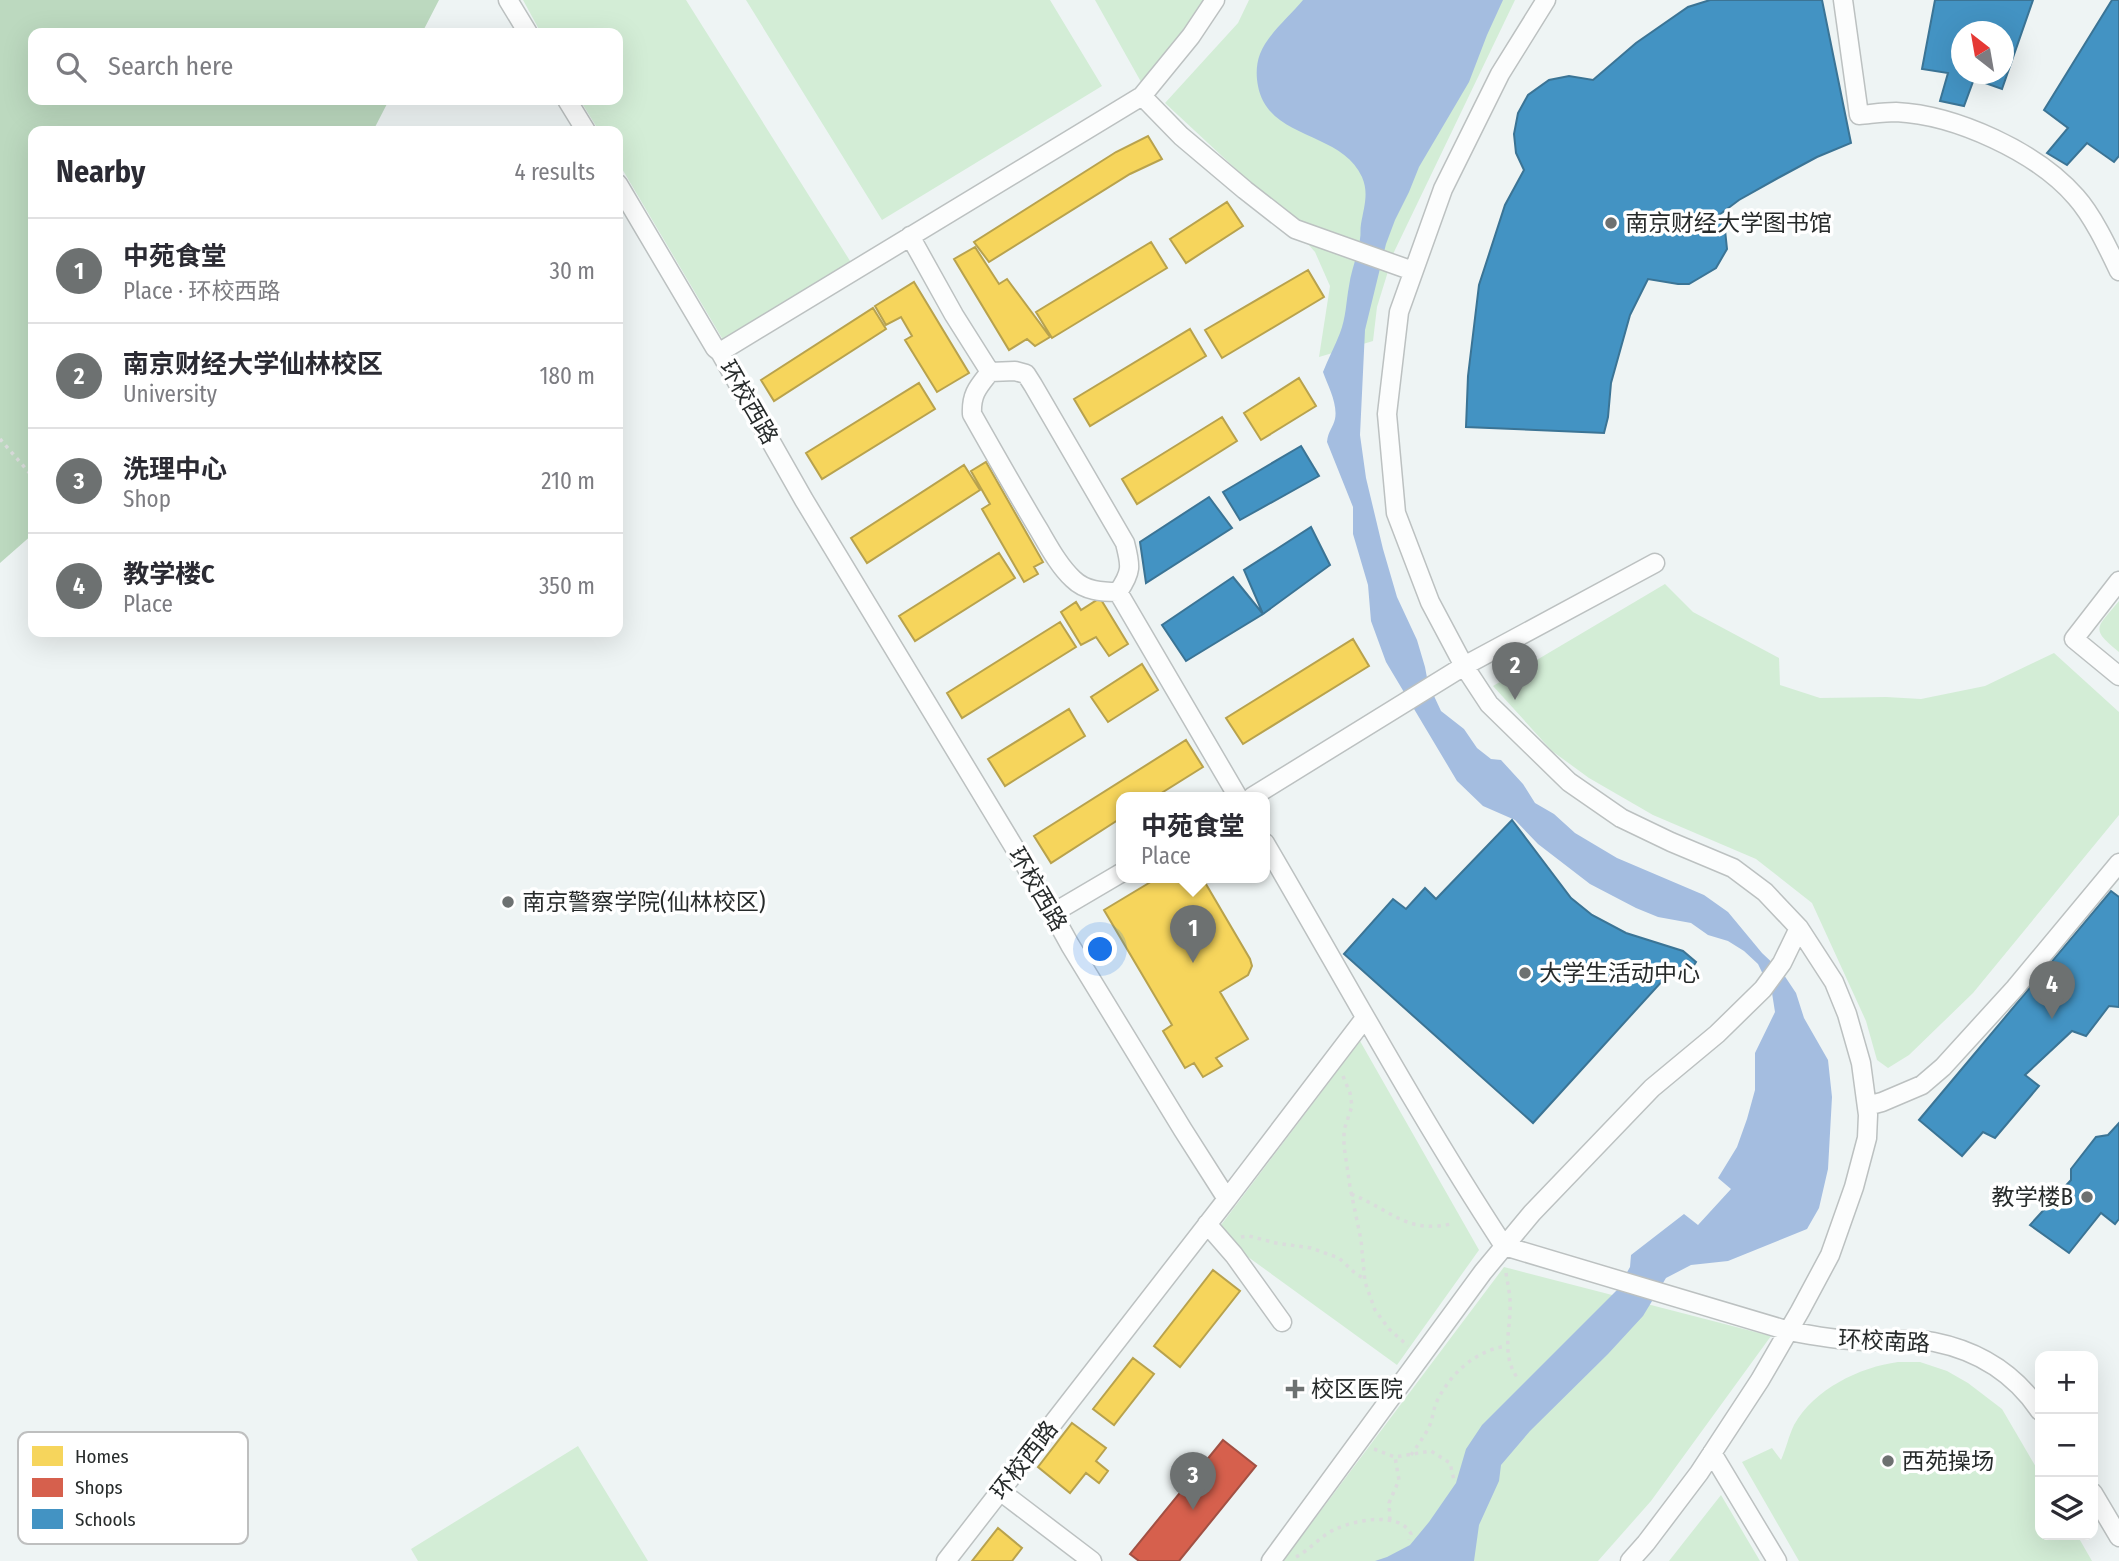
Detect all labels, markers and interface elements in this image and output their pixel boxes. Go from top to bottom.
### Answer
north arrow [1951,21,2014,84]
search box [28,28,623,105]
icon: search [52,48,90,86]
text: Search here [108,51,233,82]
text: Nearby [56,154,145,190]
text: 4 results [514,158,595,186]
place label: 南京财经大学图书馆 [1625,209,1832,237]
marker: 南京财经大学图书馆 [1603,215,1619,231]
text: 中苑食堂 [123,241,227,272]
text: 1 [74,257,84,285]
text: 30 m [550,257,595,285]
text: Place · 环校西路 [123,277,280,305]
text: 南京财经大学仙林校区 [123,349,383,380]
street label: 环校西路 [714,355,784,449]
text: 2 [74,362,84,390]
text: 180 m [539,362,595,390]
text: University [123,380,217,408]
text: 洗理中心 [123,454,227,485]
text: 3 [74,467,84,495]
text: 210 m [541,467,595,495]
text: Shop [123,485,171,513]
text: 教学楼C [123,559,215,590]
text: 4 [73,572,85,600]
text: 350 m [539,572,595,600]
text: Place [123,590,173,618]
pin: 2 [1492,642,1538,700]
popup [1116,792,1270,883]
text: 中苑食堂 [1141,811,1245,842]
street label: 环校西路 [1003,842,1073,936]
text: Place [1141,842,1191,870]
place label: 南京警察学院(仙林校区) [522,888,766,916]
marker: 南京警察学院(仙林校区) [500,894,516,910]
pin: 1 [1170,905,1216,963]
your location [1083,932,1117,966]
place label: 大学生活动中心 [1539,959,1700,987]
pin: 4 [2029,961,2075,1019]
marker: 大学生活动中心 [1517,965,1533,981]
place label: 教学楼B [1991,1183,2073,1211]
marker: 教学楼B [2079,1189,2095,1205]
street label: 环校南路 [1837,1325,1931,1357]
map controls [2035,1351,2098,1540]
button: + [2035,1351,2098,1414]
place label: 校区医院 [1311,1375,1403,1403]
marker: 校区医院 [1285,1379,1305,1399]
button: − [2035,1414,2098,1477]
street label: 环校西路 [985,1415,1063,1505]
legend [18,1432,248,1544]
text: Homes [75,1445,129,1468]
place label: 西苑操场 [1902,1447,1994,1475]
pin: 3 [1170,1452,1216,1510]
marker: 西苑操场 [1880,1453,1896,1469]
text: Shops [75,1476,123,1499]
button: layers [2035,1477,2098,1540]
text: Schools [75,1508,136,1531]

